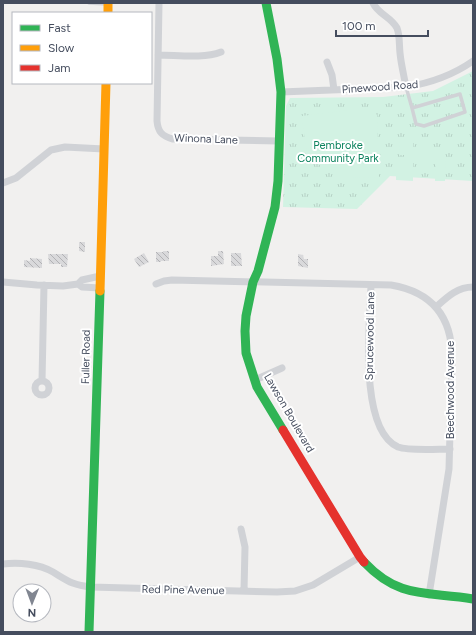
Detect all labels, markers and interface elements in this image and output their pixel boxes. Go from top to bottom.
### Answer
legend [12,12,152,84]
scale bar [336,12,428,38]
text: 100 m [342,19,376,33]
text: Fast [48,21,71,35]
text: Slow [48,41,75,55]
text: Jam [48,61,71,75]
street label: Pinewood Road [341,78,419,96]
street label: Winona Lane [174,131,238,147]
park label: Pembroke Community Park [297,139,379,165]
street label: Sprucewood Lane [363,291,377,381]
street label: Fuller Road [79,330,93,384]
street label: Beechwood Avenue [444,341,457,439]
street label: Lawson Boulevard [261,371,317,455]
north arrow [12,583,52,623]
street label: Red Pine Avenue [141,583,225,597]
text: N [27,606,36,619]

